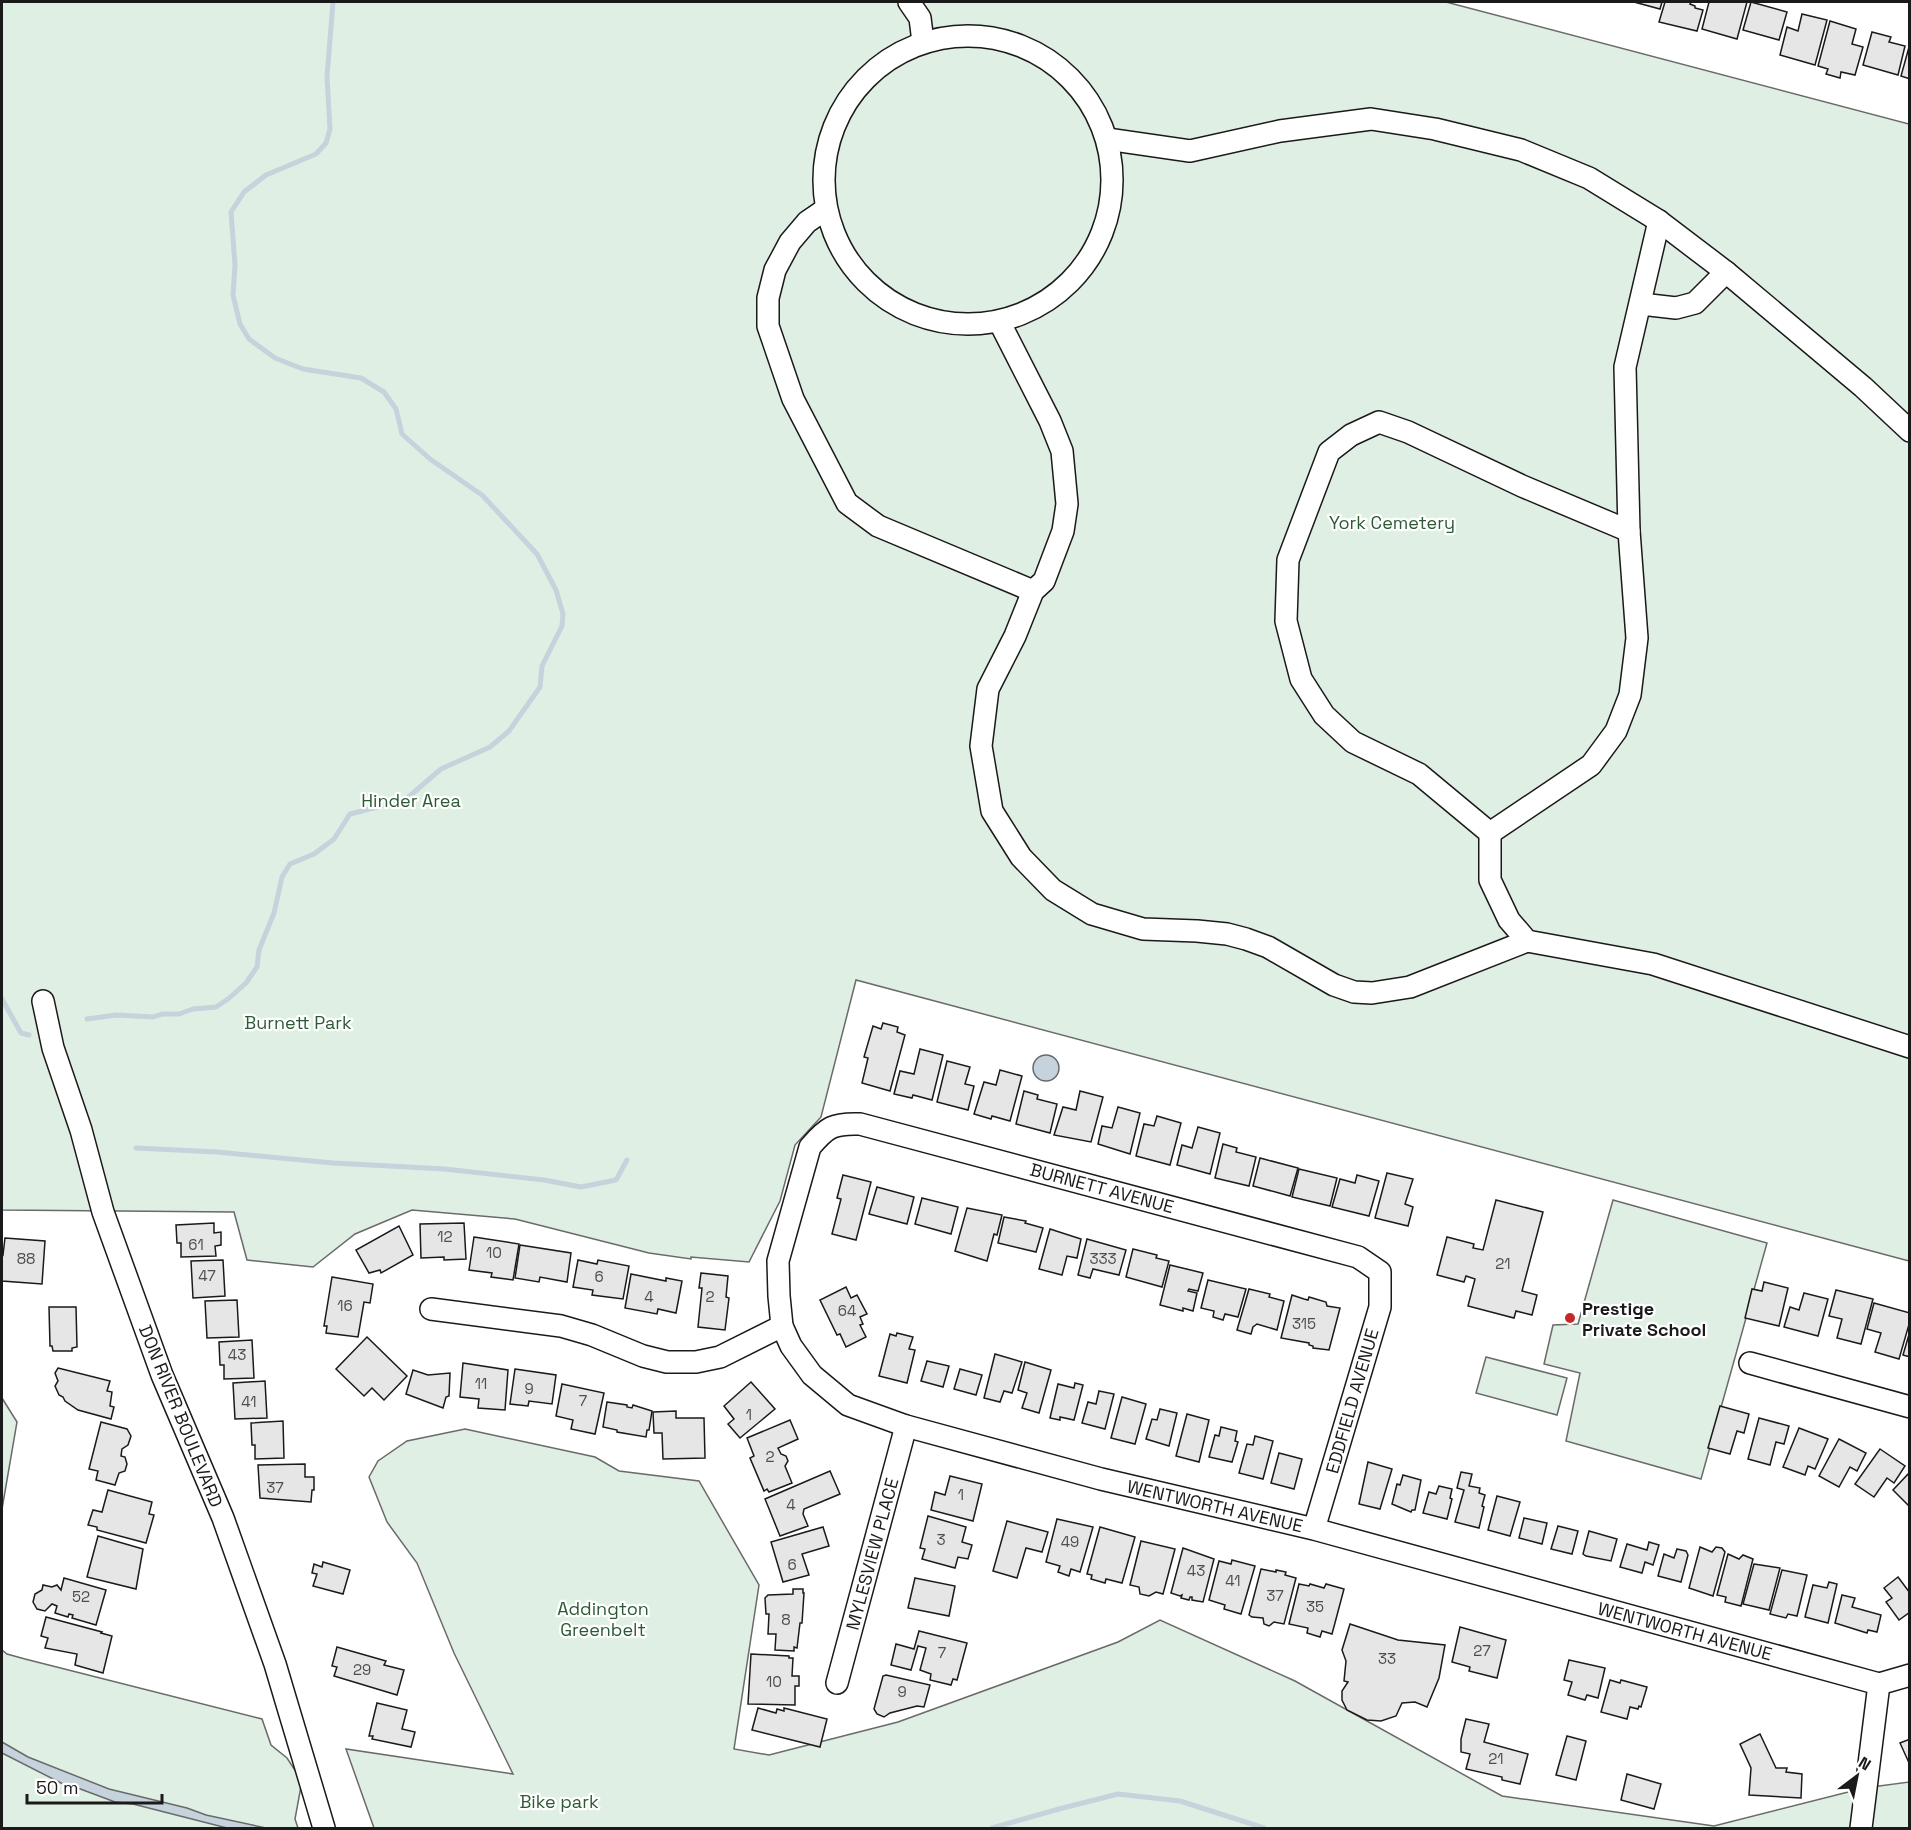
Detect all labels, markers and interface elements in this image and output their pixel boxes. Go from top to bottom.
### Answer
park label: York Cemetery [1329,511,1455,534]
park label: Hinder Area [361,789,461,812]
park label: Burnett Park [244,1011,352,1034]
street label: BURNETT AVENUE [1027,1158,1177,1218]
house number: 12 [437,1227,453,1246]
house number: 61 [188,1235,204,1254]
house number: 10 [486,1243,502,1262]
house number: 88 [17,1249,35,1268]
house number: 333 [1089,1249,1117,1268]
house number: 21 [1495,1254,1511,1273]
house number: 47 [198,1266,216,1285]
house number: 6 [594,1267,604,1286]
house number: 4 [644,1287,654,1306]
house number: 2 [705,1287,715,1306]
house number: 16 [337,1296,353,1315]
place label: Prestige Private School [1582,1297,1706,1341]
house number: 64 [838,1301,856,1320]
marker: Prestige Private School [1563,1311,1577,1325]
house number: 315 [1292,1314,1316,1333]
street label: DON RIVER BOULEVARD [134,1322,228,1510]
street label: EDDFIELD AVENUE [1320,1326,1384,1476]
house number: 43 [228,1345,246,1364]
house number: 11 [475,1374,487,1393]
house number: 9 [524,1379,534,1398]
house number: 7 [579,1391,587,1410]
house number: 41 [241,1392,257,1411]
house number: 1 [746,1405,752,1424]
house number: 2 [765,1447,775,1466]
street label: MYLESVIEW PLACE [841,1475,903,1633]
street label: WENTWORTH AVENUE [1125,1475,1305,1537]
house number: 37 [266,1478,284,1497]
house number: 1 [958,1485,964,1504]
house number: 4 [786,1495,796,1514]
house number: 3 [936,1530,946,1549]
house number: 49 [1061,1532,1079,1551]
house number: 6 [787,1555,797,1574]
house number: 43 [1187,1561,1205,1580]
house number: 41 [1225,1571,1241,1590]
house number: 37 [1266,1586,1284,1605]
house number: 52 [72,1587,90,1606]
park label: Addington Greenbelt [557,1597,649,1641]
house number: 35 [1306,1597,1324,1616]
street label: WENTWORTH AVENUE [1595,1597,1775,1665]
house number: 8 [781,1610,791,1629]
house number: 27 [1473,1641,1491,1660]
house number: 7 [938,1643,946,1662]
house number: 33 [1378,1649,1396,1668]
house number: 29 [353,1660,371,1679]
house number: 10 [766,1672,782,1691]
house number: 9 [897,1682,907,1701]
north arrow [1827,1746,1887,1806]
house number: 21 [1488,1749,1504,1768]
text: N [1855,1752,1875,1775]
scale bar [27,1767,162,1805]
text: 50 m [36,1776,78,1799]
park label: Bike park [519,1790,599,1813]

